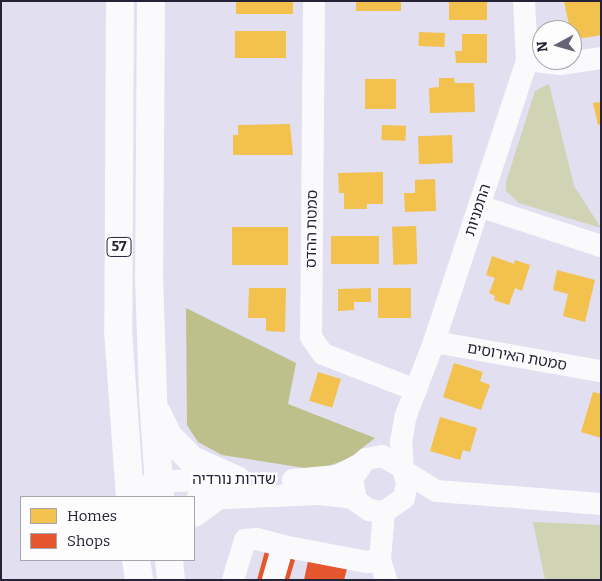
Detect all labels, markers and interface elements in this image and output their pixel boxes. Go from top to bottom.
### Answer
north arrow [532,20,582,70]
text: N [534,40,552,53]
street label: החמניות [461,182,495,238]
street label: סמטת ההדס [302,190,322,268]
road number: 57 [106,236,132,258]
street label: סמטת האירוסים [466,339,568,375]
street label: שדרות נורדיה [192,471,276,489]
legend [20,496,195,561]
text: Homes [67,507,117,525]
text: Shops [67,532,110,550]

